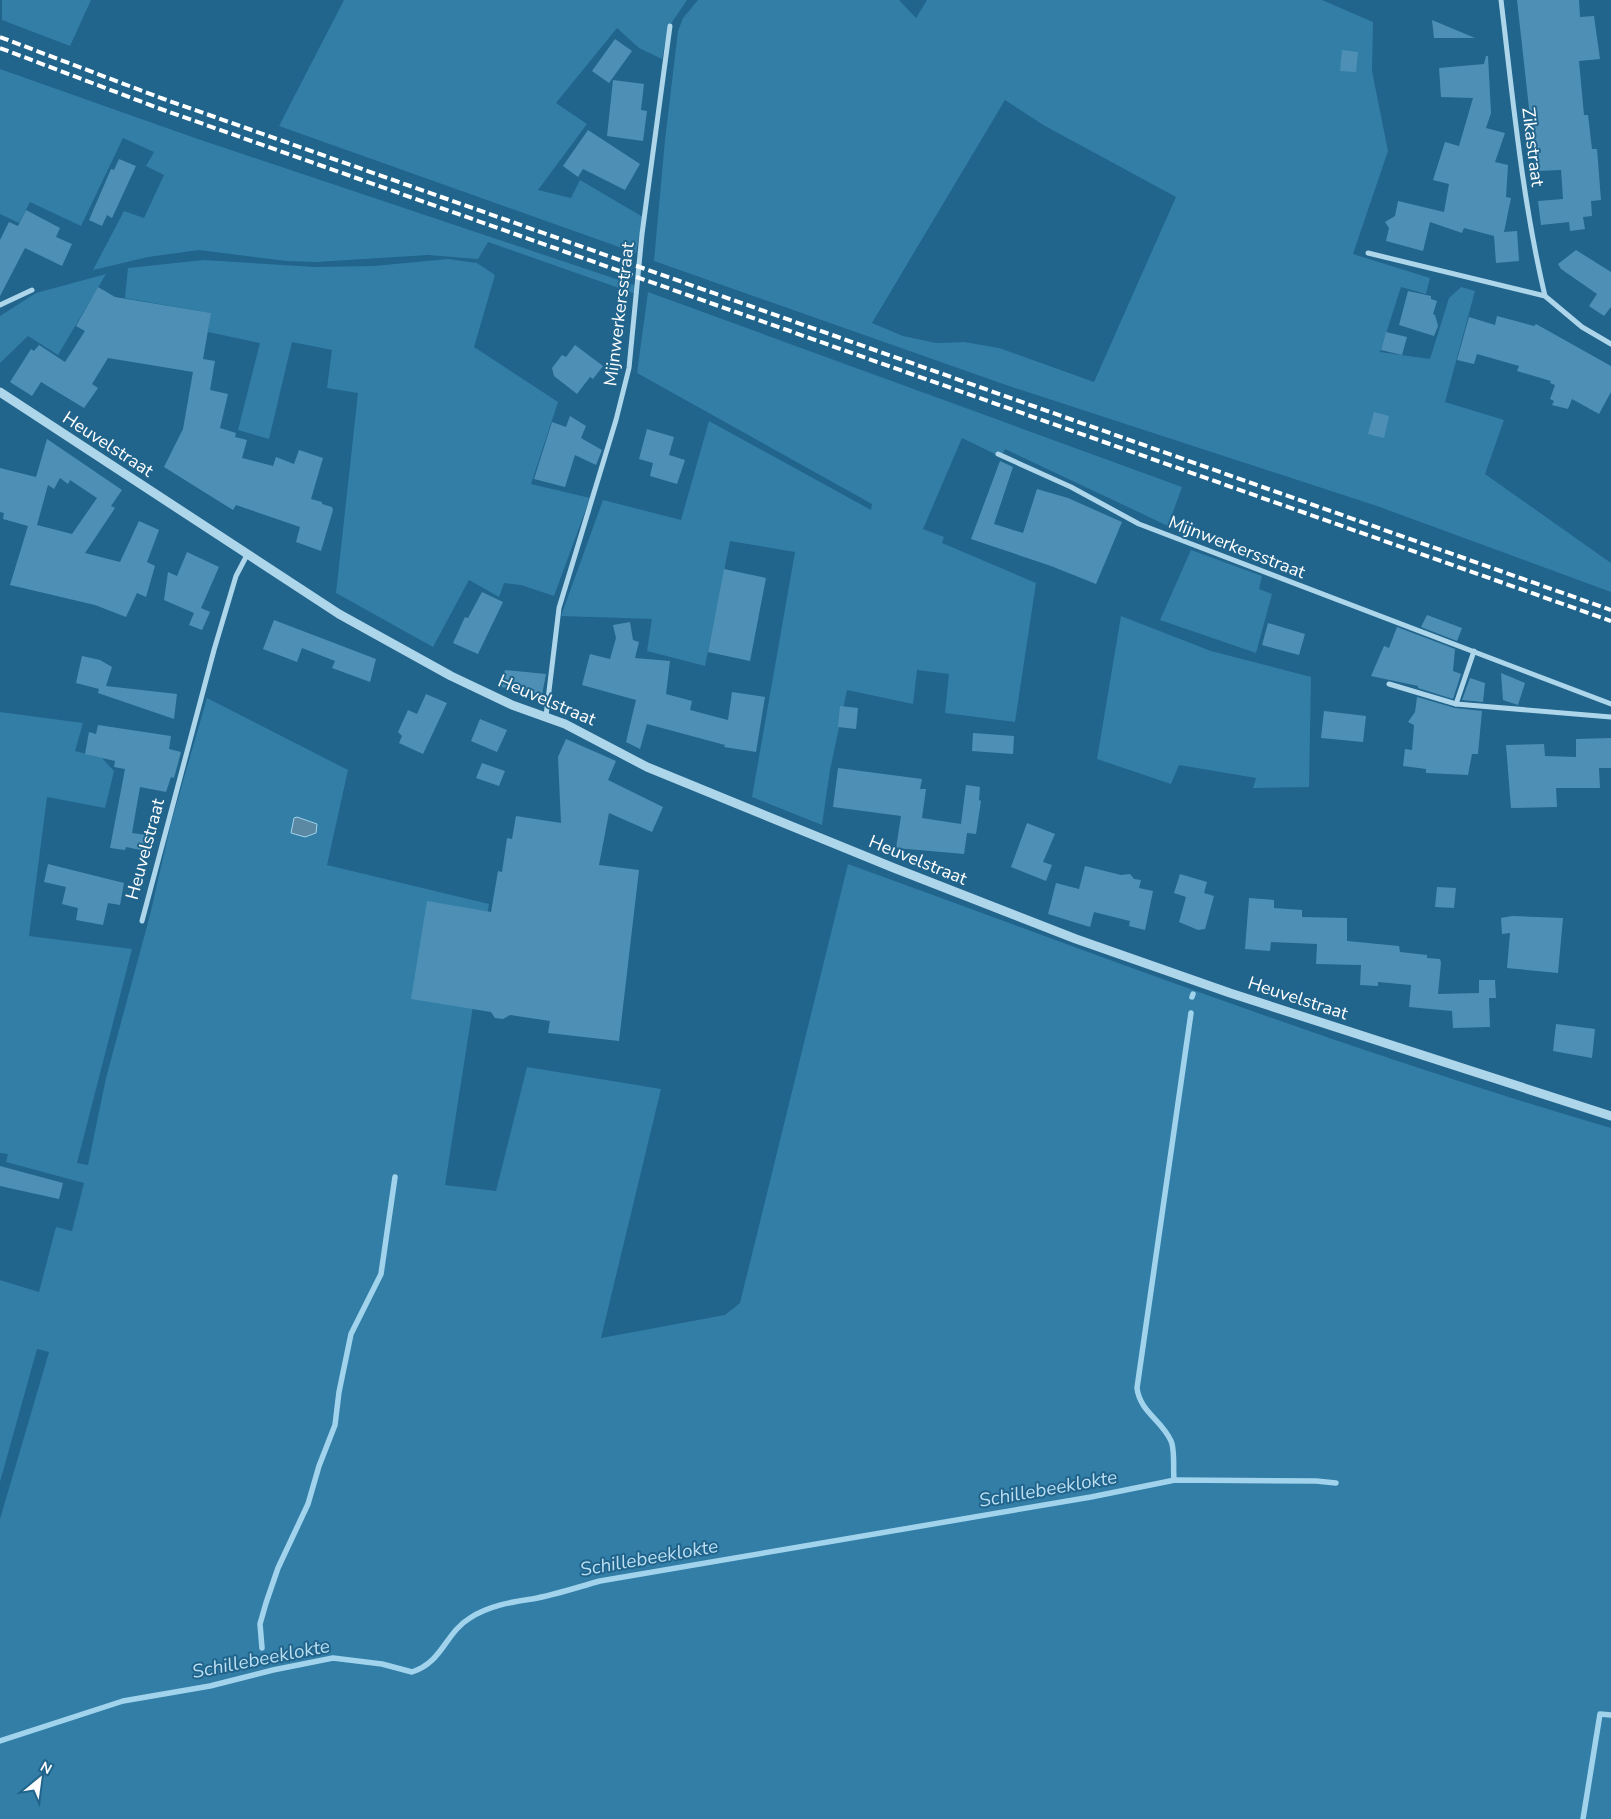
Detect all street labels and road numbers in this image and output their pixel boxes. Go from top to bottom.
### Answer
street label: Zikastraat [1516,106,1550,189]
street label: Mijnwerkersstraat [598,240,640,387]
street label: Heuvelstraat [58,406,159,483]
street label: Mijnwerkersstraat [1165,510,1310,584]
street label: Heuvelstraat [494,669,600,732]
street label: Heuvelstraat [120,795,170,902]
street label: Heuvelstraat [865,829,971,891]
street label: Heuvelstraat [1245,971,1352,1026]

